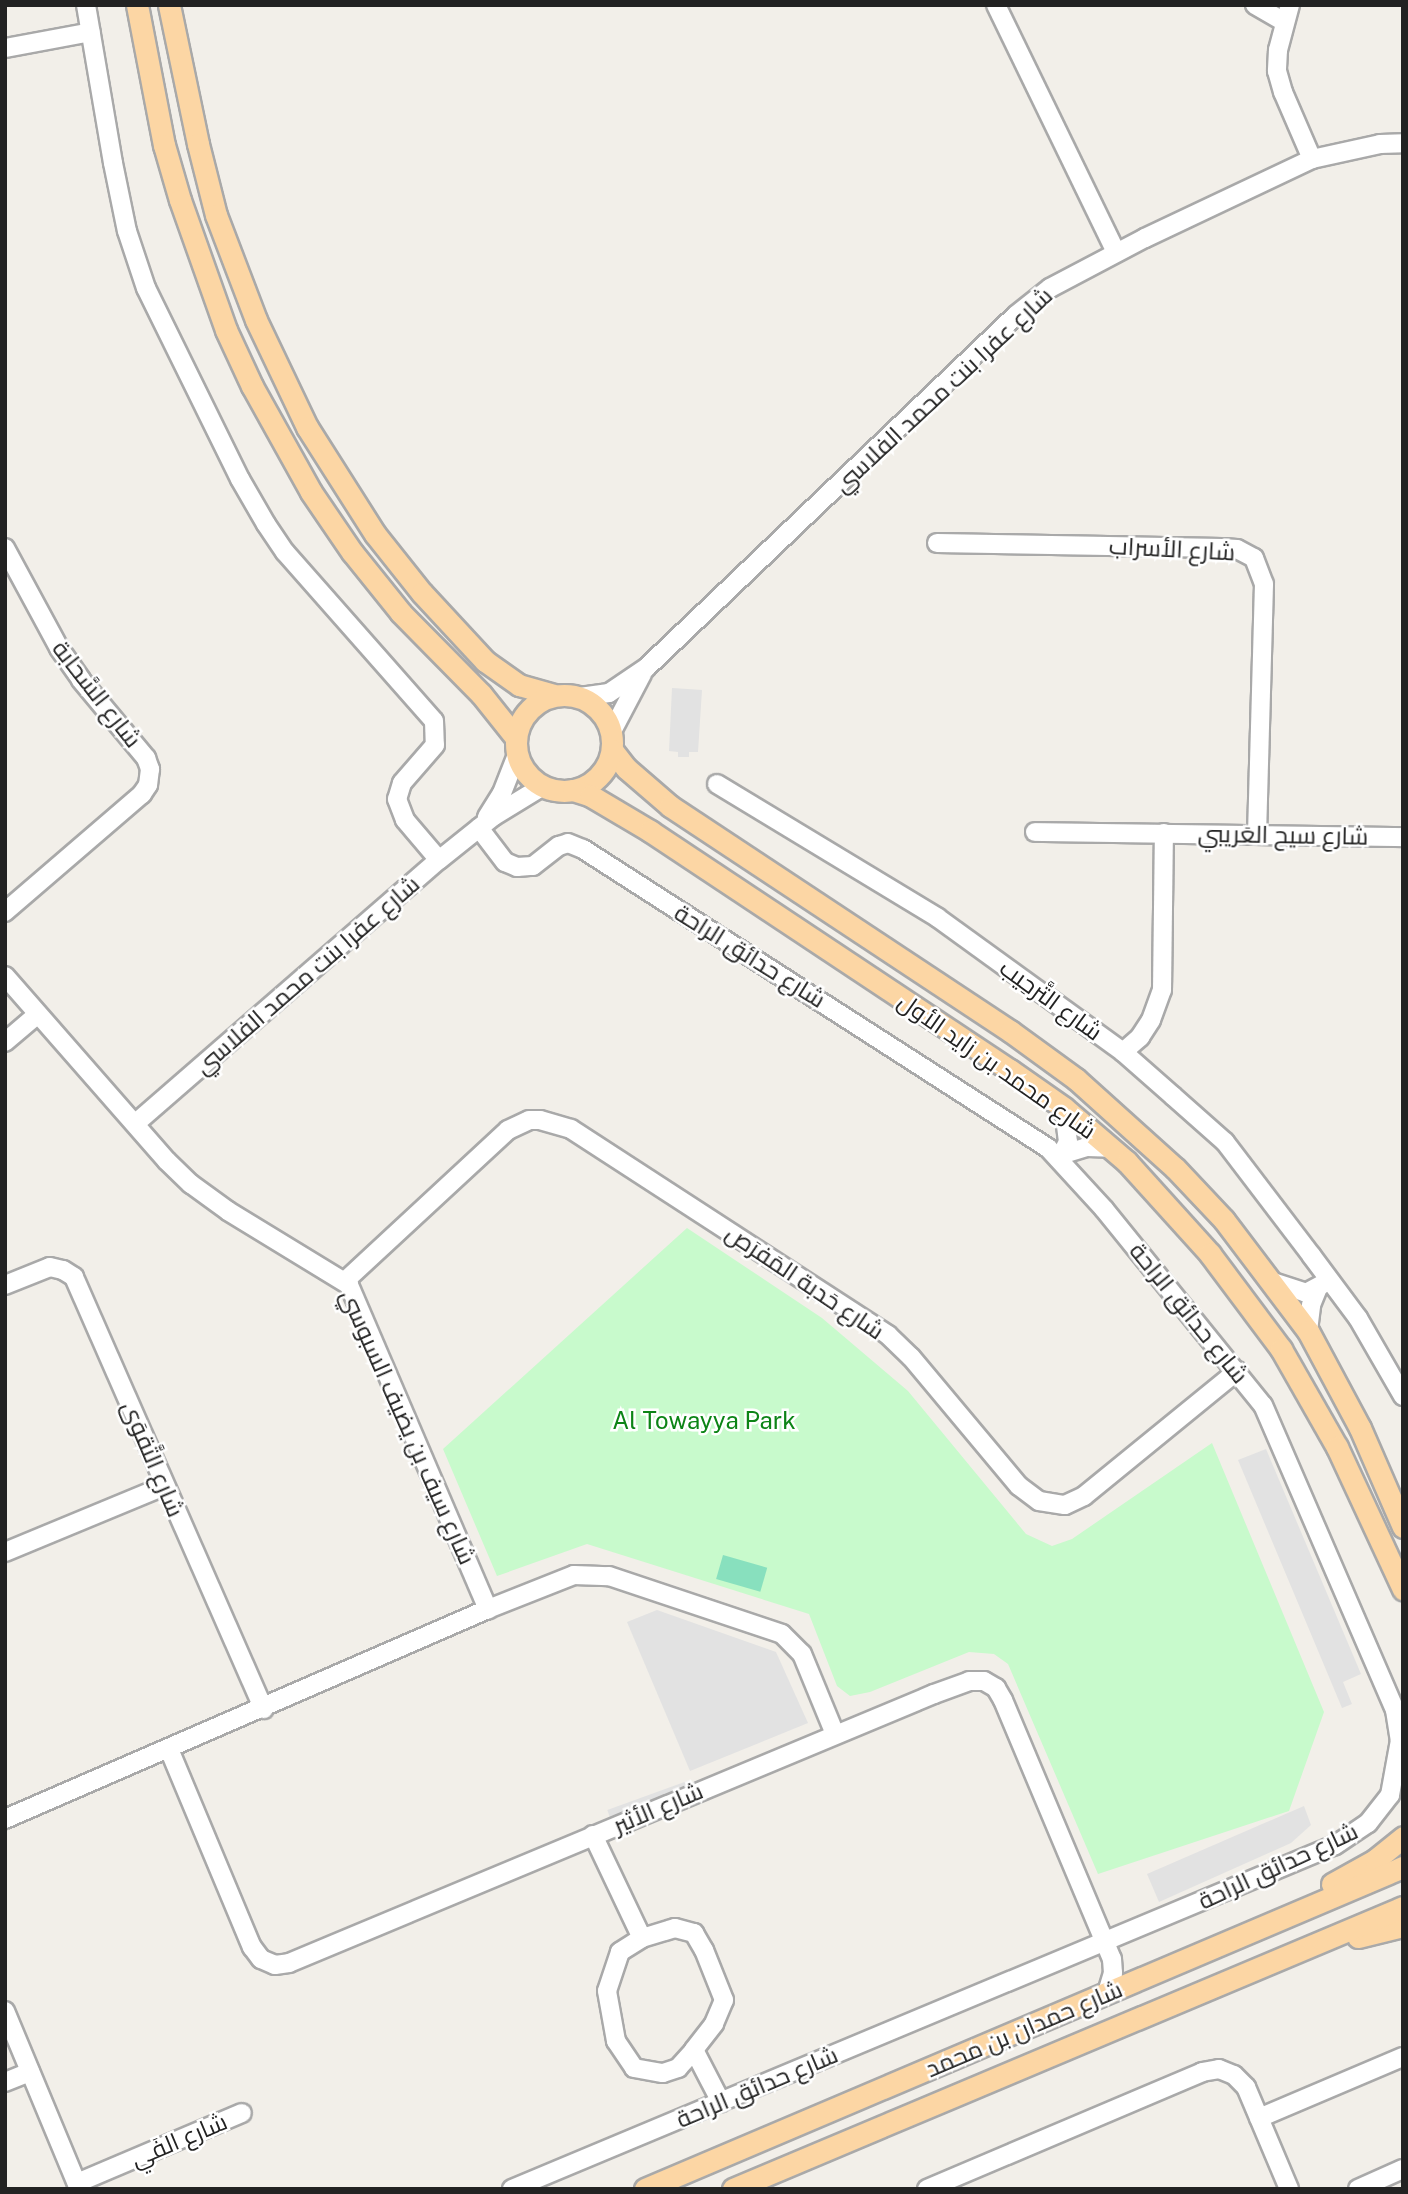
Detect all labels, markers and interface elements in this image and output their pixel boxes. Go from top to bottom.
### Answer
street label: شارع عفرا بنت محمد الفلاسي [828,281,1058,499]
street label: شارع الأسراب [1108,531,1236,567]
street label: شارع السَّحابة [46,635,148,753]
street label: شارع سيح العَريبي [1197,819,1369,851]
street label: شارع عفرا بنت محمد الفلاسي [189,870,425,1080]
street label: شارع حدائق الراحة [669,898,831,1014]
street label: شارع التَّرحِيب [994,953,1108,1047]
street label: شارع محمد بن زايد الأول [893,987,1101,1145]
street label: شارع حَدبة المَفرَص [720,1218,890,1346]
street label: شارع حدائق الراحة [1124,1237,1254,1389]
street label: شارع سيف بن يضيف السبوسي [334,1285,482,1569]
street label: شارع التَّقوَى [116,1397,190,1521]
park label: Al Towayya Park [612,1407,796,1435]
street label: شارع الأثير [609,1776,707,1840]
street label: شارع حدائق الراحة [1194,1816,1362,1916]
street label: شارع حمدان بن محمد [921,1975,1127,2083]
street label: شارع حدائق الراحة [672,2040,842,2134]
street label: شارع الفَي [126,2107,232,2173]

